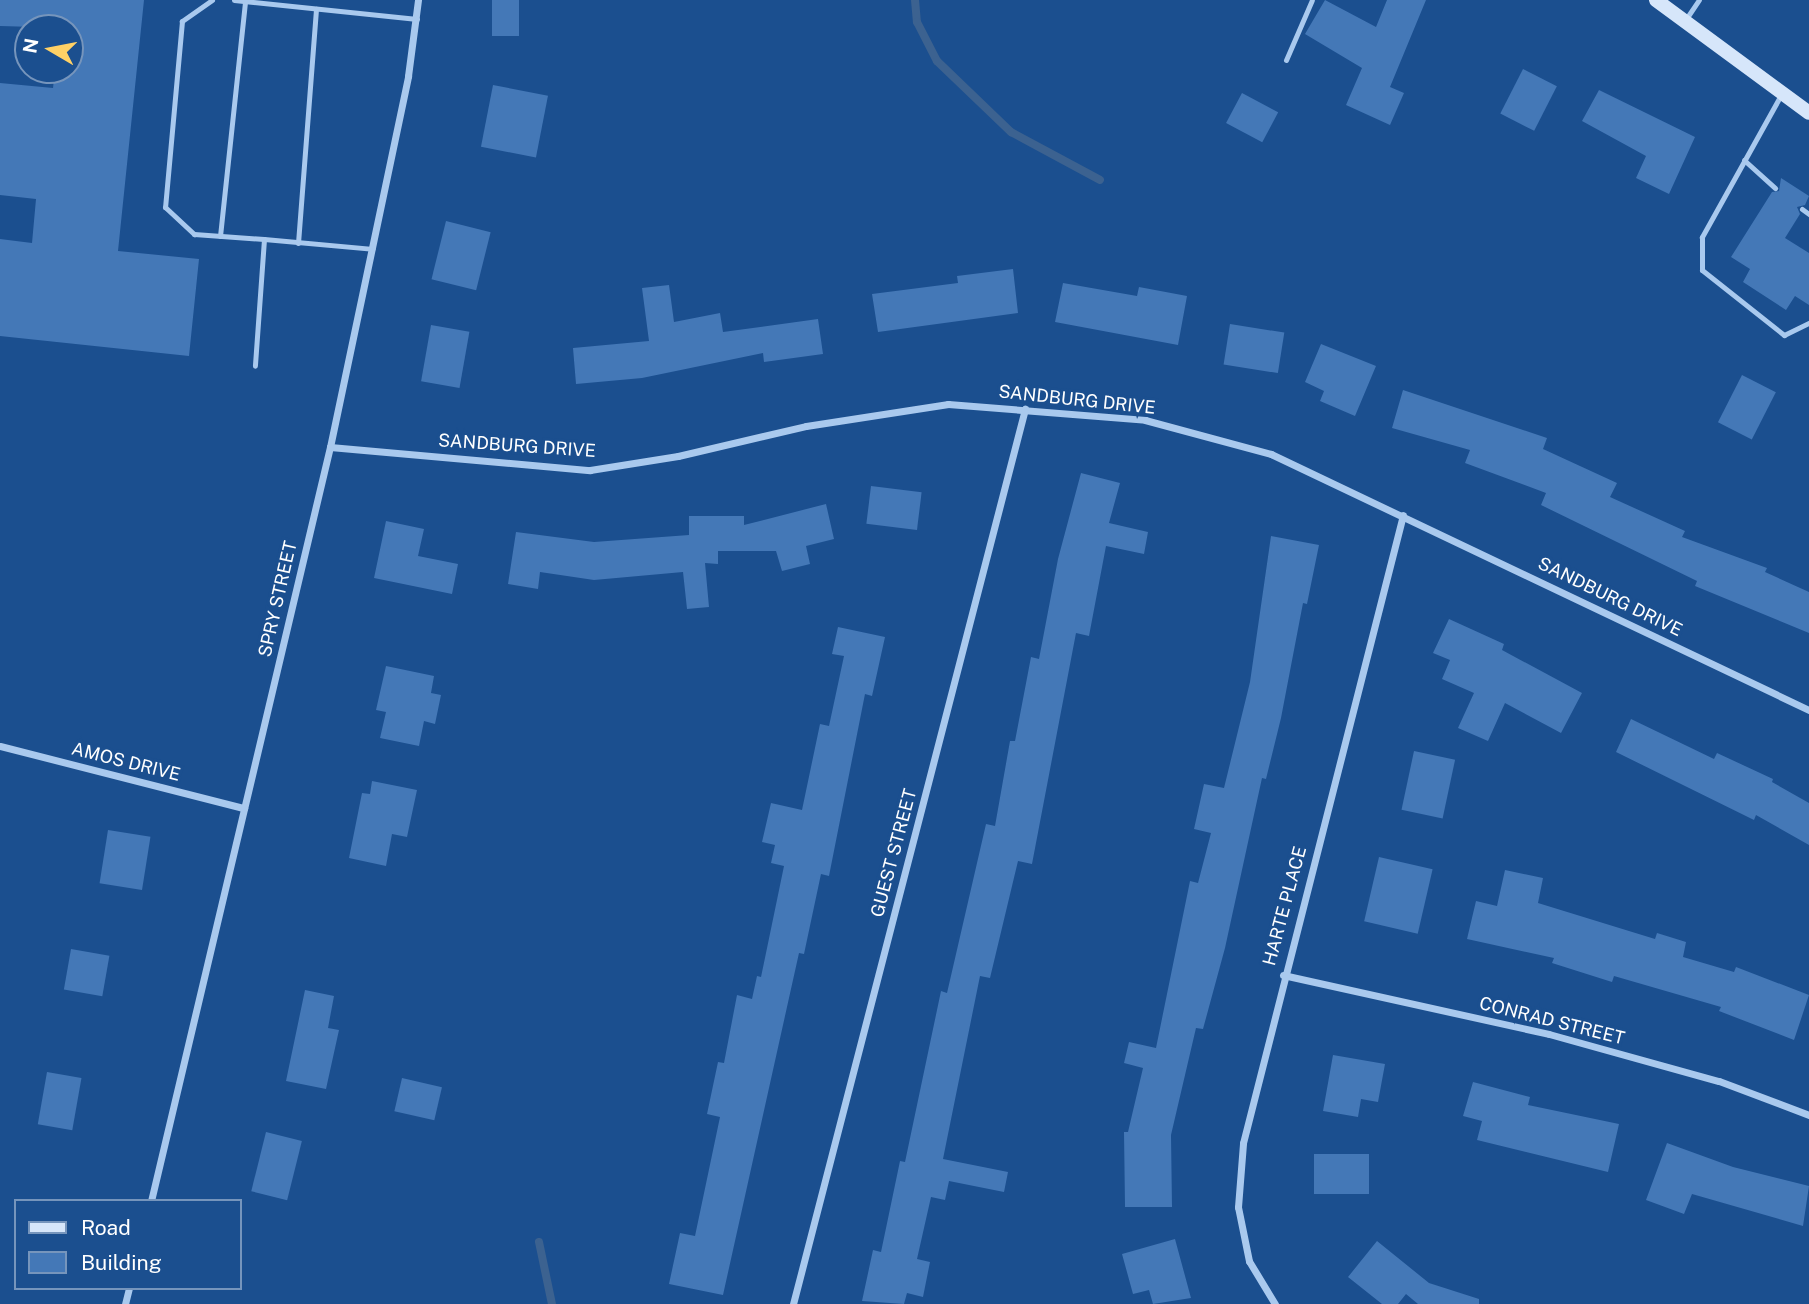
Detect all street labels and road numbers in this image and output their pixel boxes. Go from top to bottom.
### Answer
street label: SANDBURG DRIVE [997,381,1157,419]
street label: SANDBURG DRIVE [438,430,596,462]
street label: SPRY STREET [254,539,302,659]
street label: SANDBURG DRIVE [1534,553,1686,641]
street label: AMOS DRIVE [69,738,183,786]
street label: GUEST STREET [866,786,922,920]
street label: HARTE PLACE [1259,844,1311,968]
street label: CONRAD STREET [1477,992,1627,1050]

